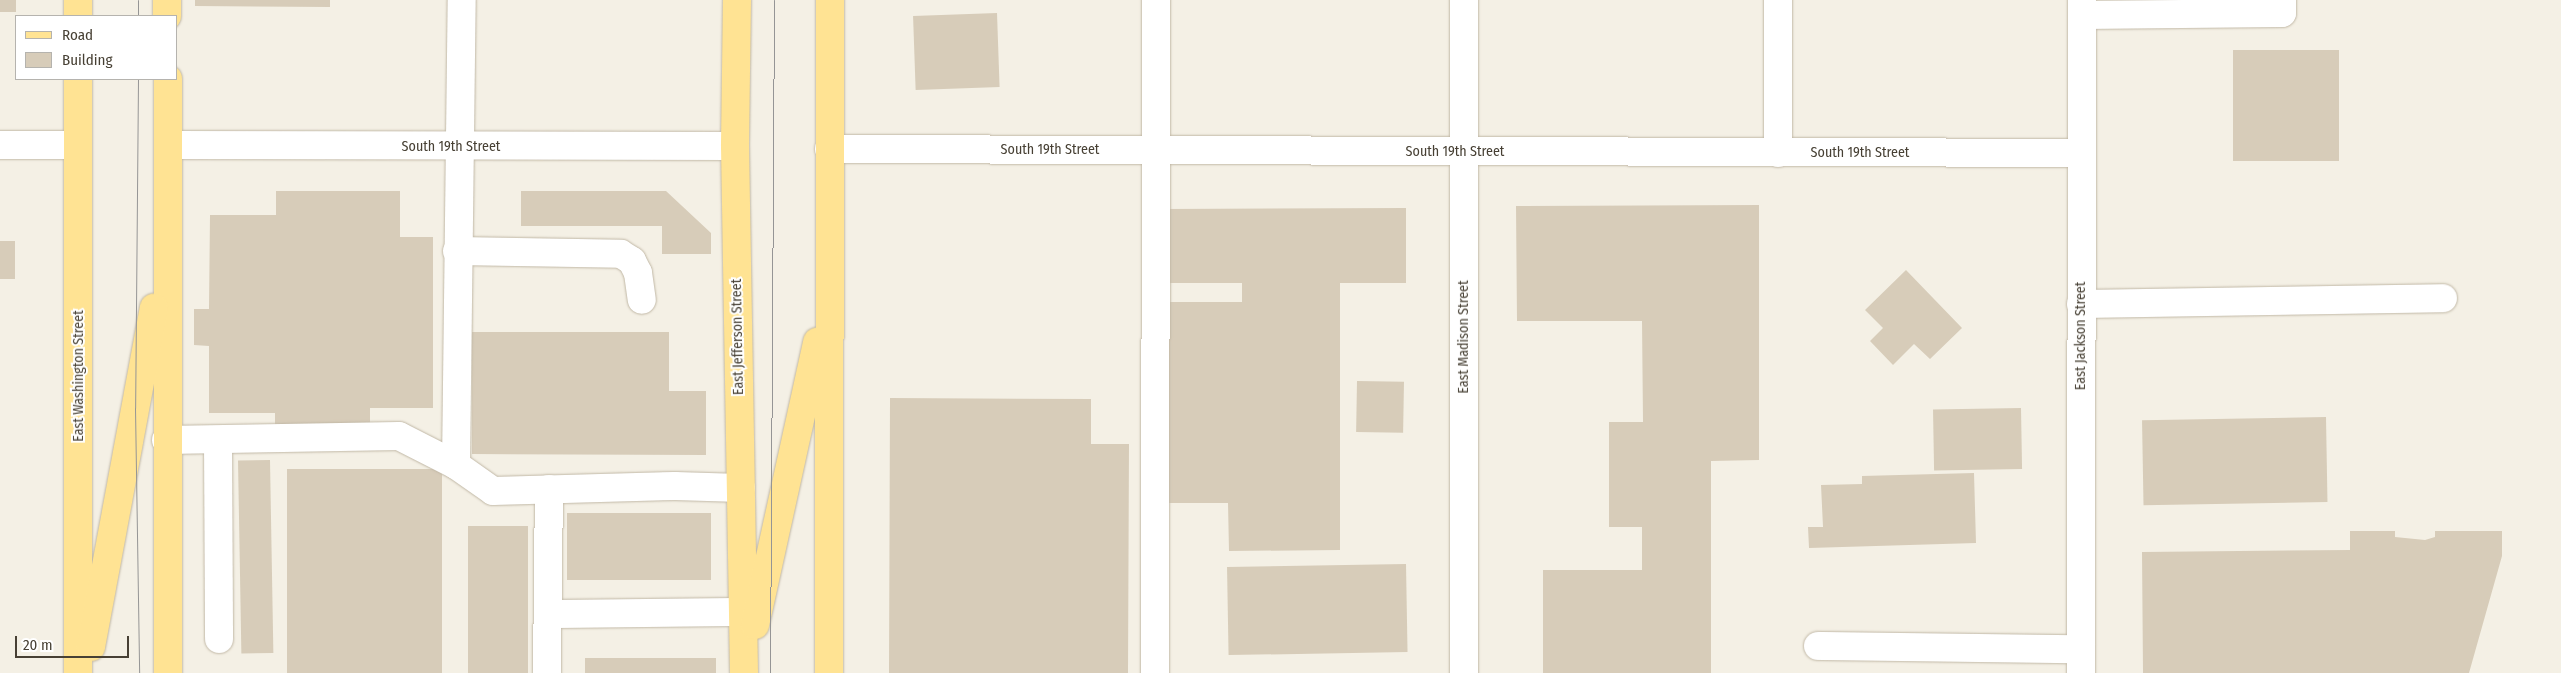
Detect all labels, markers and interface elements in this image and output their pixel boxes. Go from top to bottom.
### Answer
legend [15,15,178,80]
text: Road [62,26,93,44]
text: Building [62,51,113,69]
street label: South 19th Street [402,139,500,155]
street label: South 19th Street [1001,142,1099,158]
street label: South 19th Street [1406,144,1504,160]
street label: South 19th Street [1811,145,1909,161]
street label: East Jefferson Street [729,279,747,395]
street label: East Madison Street [1456,280,1472,394]
street label: East Jackson Street [2073,282,2089,390]
street label: East Washington Street [71,310,87,442]
scale bar [18,626,131,658]
text: 20 m [23,636,53,654]

